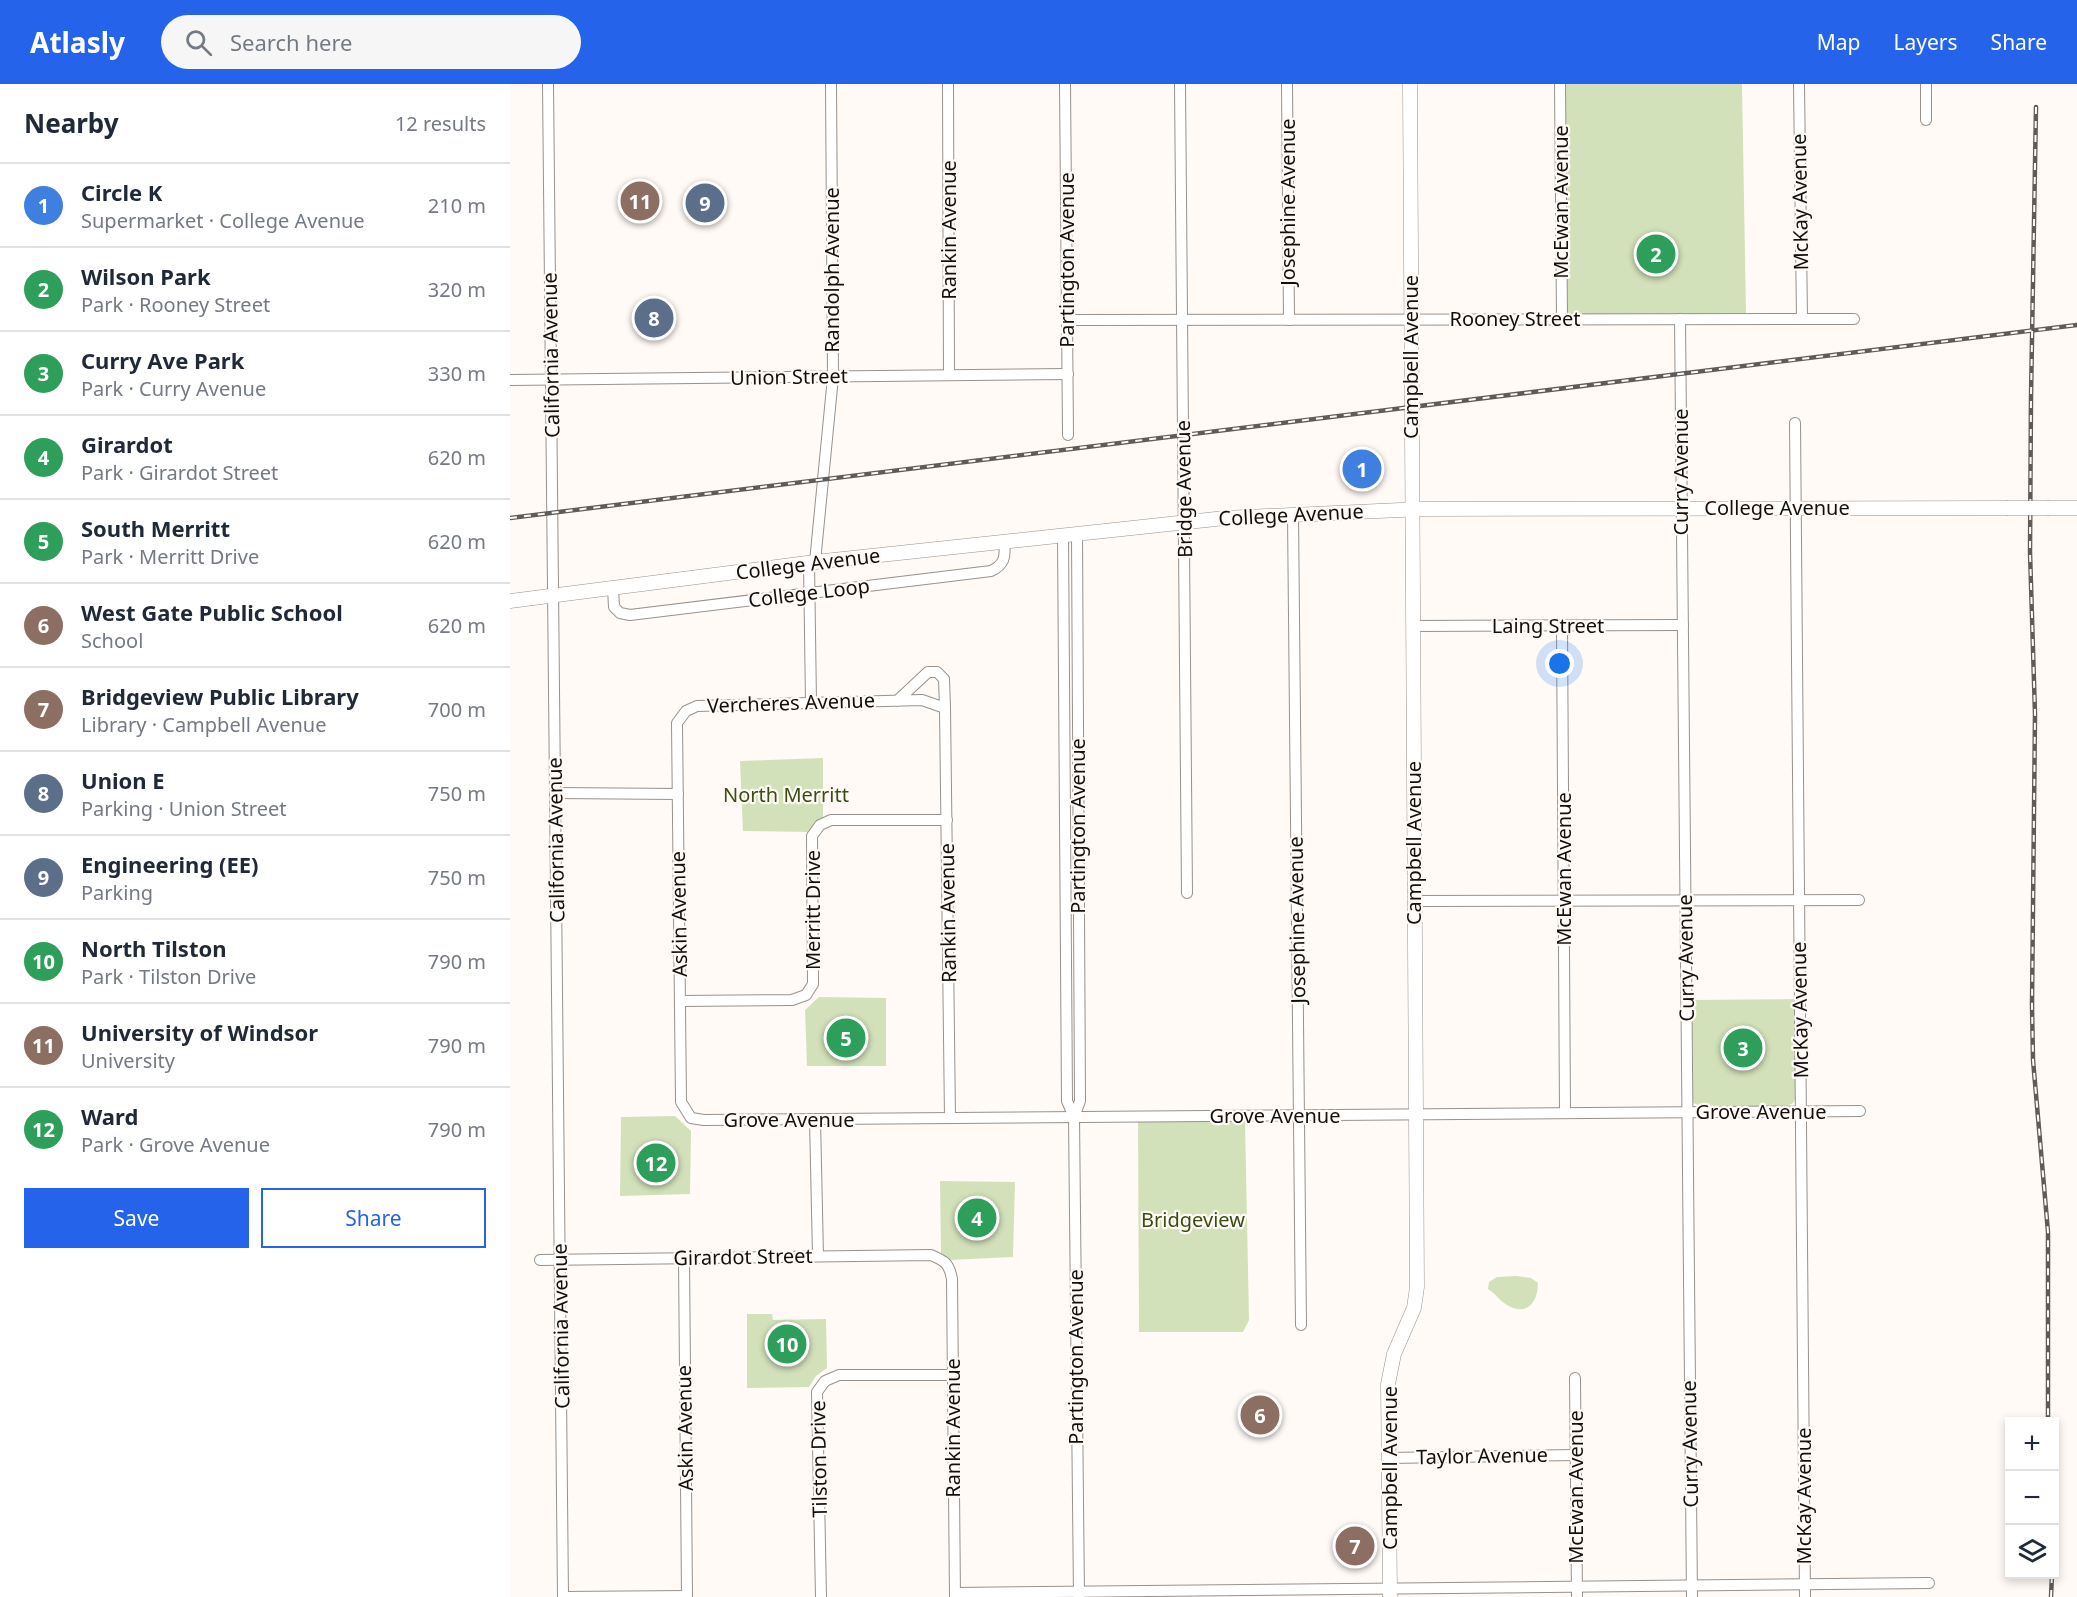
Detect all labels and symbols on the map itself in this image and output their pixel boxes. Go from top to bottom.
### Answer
street label: Josephine Avenue [1274,118,1301,288]
street label: McEwan Avenue [1547,125,1574,279]
street label: McKay Avenue [1785,133,1814,271]
street label: Rankin Avenue [935,160,962,300]
street label: Partington Avenue [1053,172,1080,348]
pin: 11 [620,178,660,224]
pin: 9 [686,180,724,226]
street label: Randolph Avenue [818,187,845,353]
pin: 2 [1636,232,1676,276]
street label: California Avenue [536,272,565,438]
street label: Campbell Avenue [1397,275,1424,439]
pin: 8 [634,296,674,340]
street label: Rooney Street [1449,305,1581,332]
street label: Union Street [730,362,848,391]
street label: Curry Avenue [1667,408,1694,536]
street label: Bridge Avenue [1169,420,1198,558]
pin: 1 [1342,446,1382,492]
street label: College Avenue [1704,494,1850,521]
street label: College Avenue [1218,497,1364,532]
street label: College Avenue [734,541,882,586]
street label: College Loop [747,572,871,613]
street label: Laing Street [1492,612,1604,639]
your location [1545,649,1574,678]
street label: Vercheres Avenue [707,686,875,719]
street label: Partington Avenue [1064,738,1091,914]
street label: California Avenue [541,757,570,923]
street label: Campbell Avenue [1400,761,1427,925]
park label: North Merritt [723,781,849,808]
street label: McEwan Avenue [1550,792,1577,946]
street label: Josephine Avenue [1282,836,1311,1006]
street label: Rankin Avenue [933,843,962,983]
street label: Merritt Drive [799,850,826,970]
street label: Askin Avenue [664,851,693,977]
street label: Curry Avenue [1671,894,1700,1022]
street label: McKay Avenue [1785,941,1814,1079]
pin: 5 [826,1016,866,1060]
pin: 3 [1724,1026,1762,1070]
street label: Grove Avenue [1696,1098,1826,1125]
street label: Grove Avenue [1210,1102,1340,1129]
street label: Grove Avenue [724,1106,854,1133]
pin: 12 [636,1140,676,1186]
pin: 4 [958,1196,996,1240]
park label: Bridgeview [1141,1206,1245,1233]
street label: Girardot Street [673,1242,813,1271]
street label: California Avenue [546,1243,575,1409]
street label: Partington Avenue [1062,1269,1089,1445]
pin: 10 [768,1322,806,1366]
street label: Rankin Avenue [939,1358,966,1498]
street label: Askin Avenue [670,1365,699,1491]
street label: Curry Avenue [1675,1380,1704,1508]
street label: Campbell Avenue [1376,1386,1403,1550]
pin: 6 [1240,1392,1280,1438]
street label: Tilston Drive [804,1400,833,1518]
street label: McEwan Avenue [1562,1410,1589,1564]
street label: McKay Avenue [1790,1428,1817,1564]
street label: Taylor Avenue [1416,1441,1548,1470]
pin: 7 [1336,1524,1374,1568]

